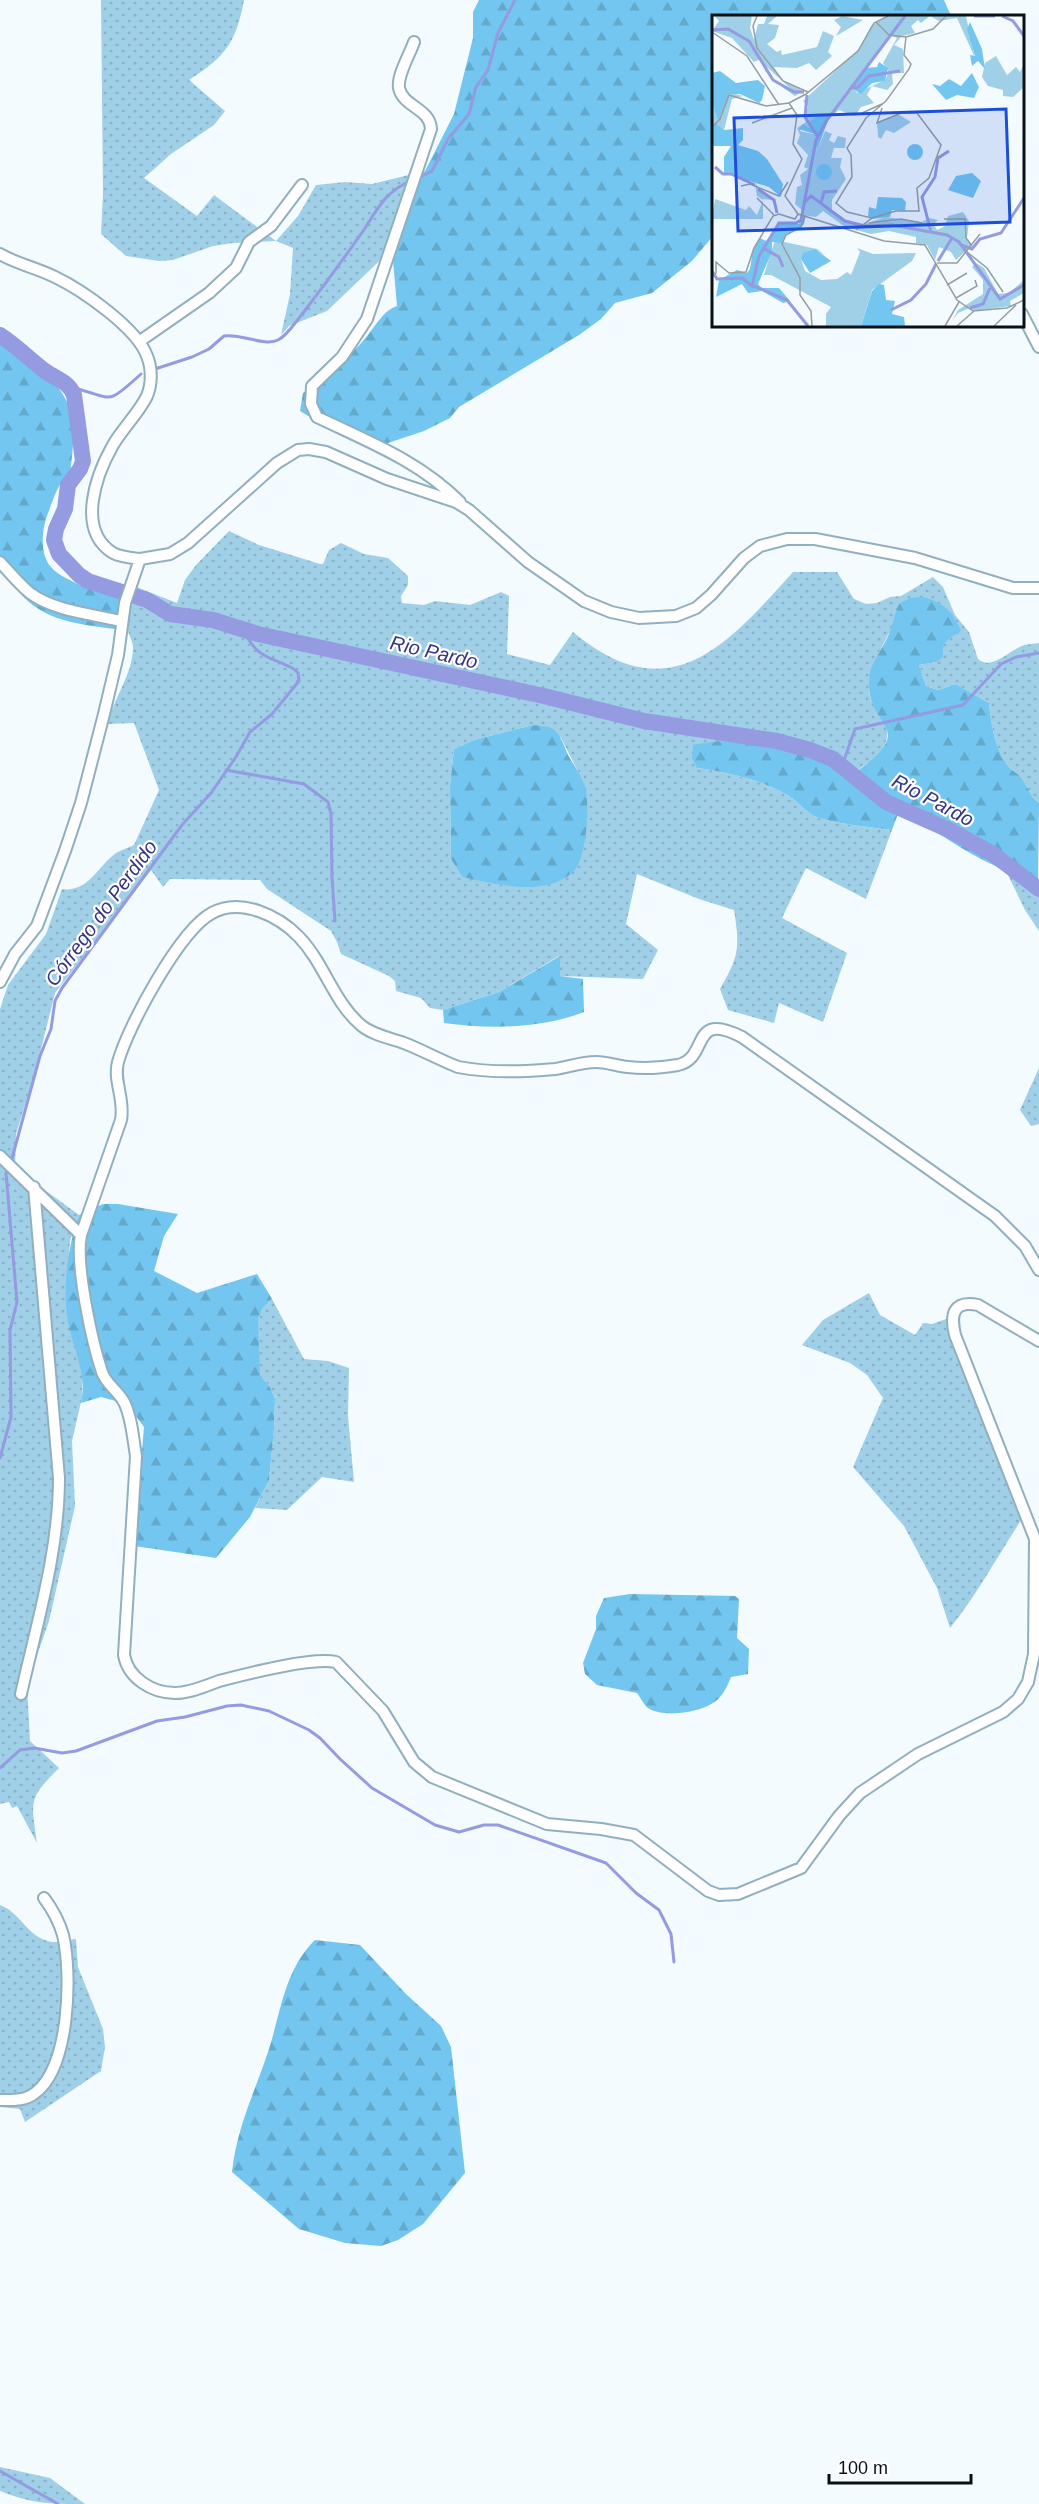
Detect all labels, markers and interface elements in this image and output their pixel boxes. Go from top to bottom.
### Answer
inset map [712,15,1024,327]
water label: Rio Pardo [388,631,480,673]
water label: Rio Pardo [889,769,977,831]
water label: Córrego do Perdido [41,836,161,990]
scale bar [829,2447,972,2485]
text: 100 m [838,2458,888,2478]

